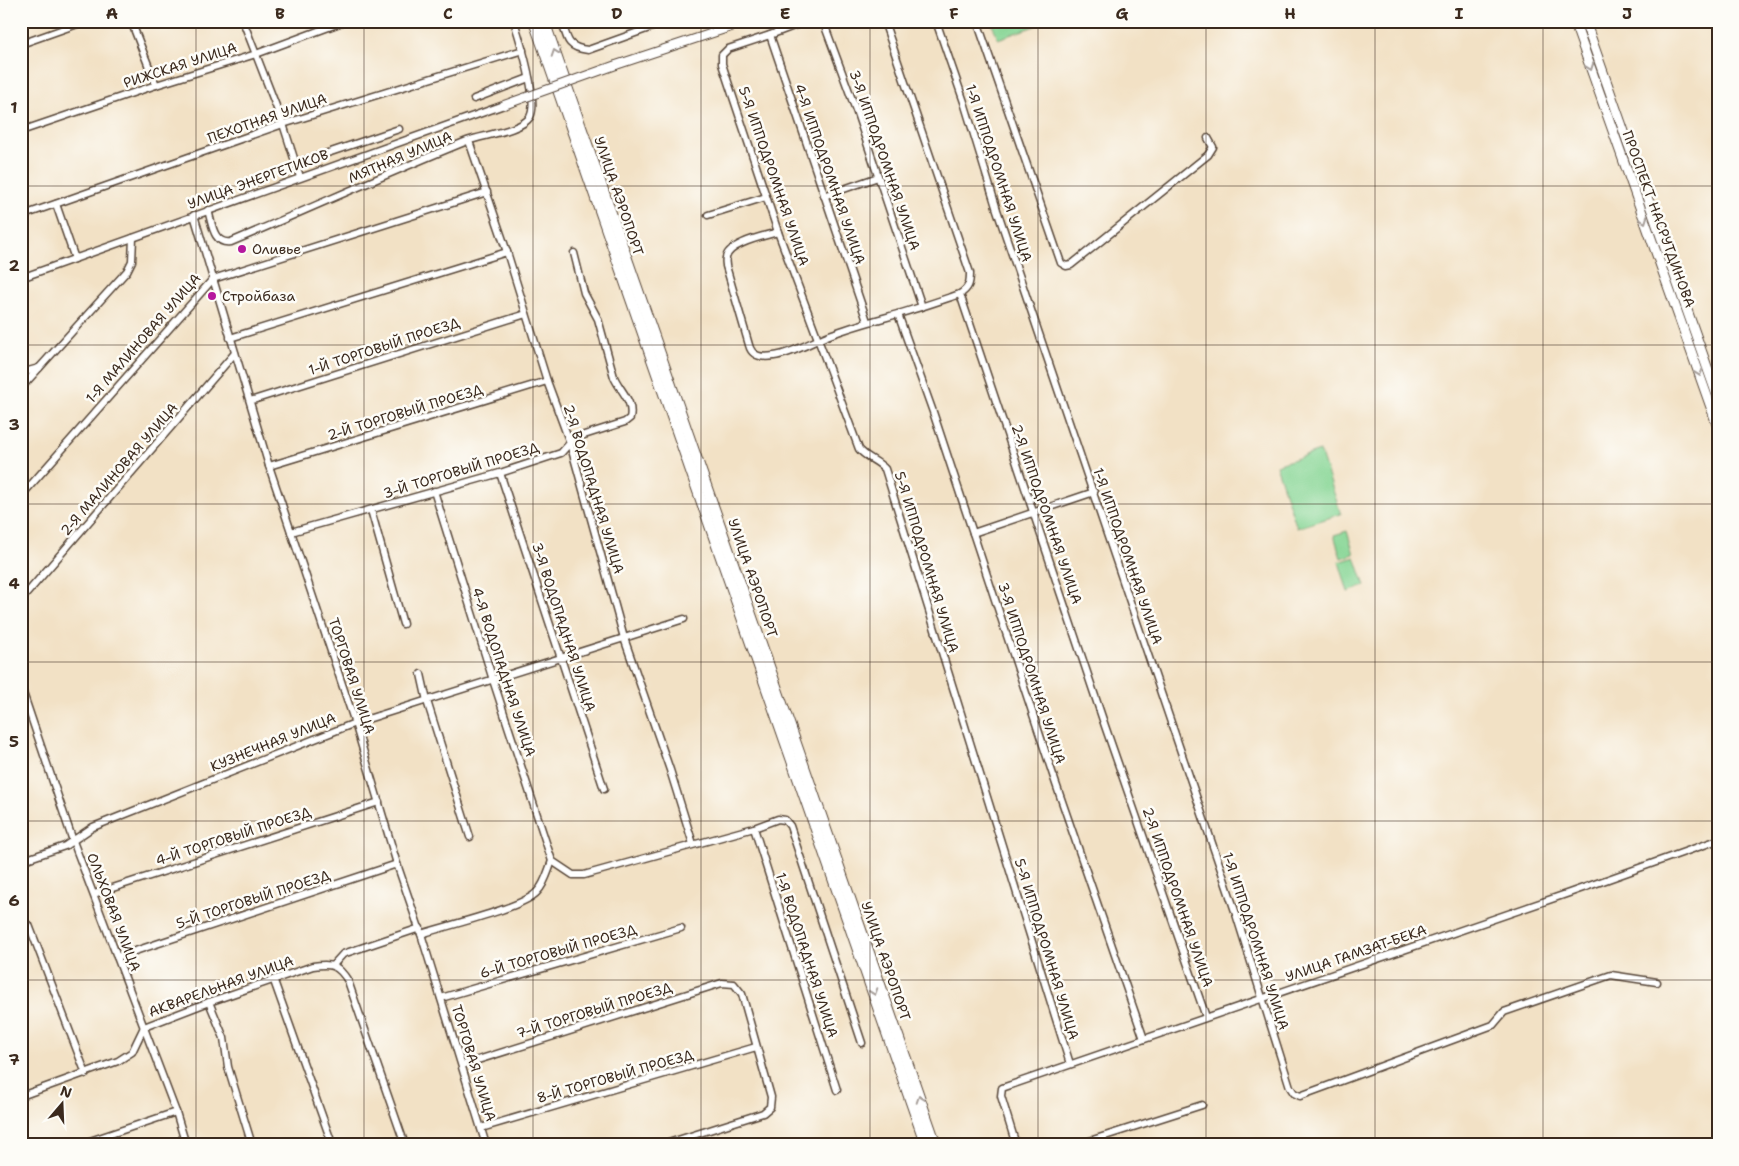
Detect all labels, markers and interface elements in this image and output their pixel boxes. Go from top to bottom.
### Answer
text: A [106,3,118,24]
text: B [275,3,285,24]
text: C [443,3,453,24]
text: D [611,3,623,24]
text: E [780,3,790,24]
text: F [949,3,959,24]
text: G [1116,3,1129,24]
text: H [1284,3,1296,24]
text: I [1455,3,1464,24]
text: J [1622,3,1632,24]
street label: РИЖСКАЯ УЛИЦА [121,38,239,92]
one-way arrow [551,49,561,58]
one-way arrow [1584,62,1594,71]
street label: 3-Я ИППОДРОМНАЯ УЛИЦА [846,67,924,253]
street label: 4-Я ИППОДРОМНАЯ УЛИЦА [791,81,869,267]
street label: 1-Я ИППОДРОМНАЯ УЛИЦА [962,82,1036,264]
street label: 5-Я ИППОДРОМНАЯ УЛИЦА [735,84,813,268]
street label: ПЕХОТНАЯ УЛИЦА [205,89,329,147]
text: 1 [10,97,18,118]
street label: МЯТНАЯ УЛИЦА [345,127,455,187]
street label: ПРОСПЕКТ НАСРУТДИНОВА [1618,128,1700,310]
street label: УЛИЦА АЭРОПОРТ [590,134,648,258]
street label: УЛИЦА ЭНЕРГЕТИКОВ [185,145,331,213]
one-way arrow [1638,215,1648,224]
place label: Оливье [252,240,301,258]
marker: Оливье [236,243,248,255]
text: 2 [8,255,20,276]
street label: 1-Я МАЛИНОВАЯ УЛИЦА [82,269,204,407]
place label: Стройбаза [222,287,295,305]
marker: Стройбаза [206,290,218,302]
street label: 1-Й ТОРГОВЫЙ ПРОЕЗД [306,313,462,379]
one-way arrow [1693,369,1703,377]
street label: 2-Й ТОРГОВЫЙ ПРОЕЗД [325,380,485,444]
street label: 2-Я МАЛИНОВАЯ УЛИЦА [56,399,182,539]
street label: 2-Я ВОДОПАДНАЯ УЛИЦА [560,402,628,576]
text: 3 [8,414,20,435]
street label: 2-Я ИППОДРОМНАЯ УЛИЦА [1008,422,1086,606]
street label: 3-Й ТОРГОВЫЙ ПРОЕЗД [381,438,542,502]
street label: 1-Я ИППОДРОМНАЯ УЛИЦА [1089,465,1167,647]
street label: 5-Я ИППОДРОМНАЯ УЛИЦА [891,469,963,655]
street label: УЛИЦА АЭРОПОРТ [724,516,782,640]
street label: 3-Я ВОДОПАДНАЯ УЛИЦА [528,540,600,714]
text: 4 [8,573,20,594]
street label: 3-Я ИППОДРОМНАЯ УЛИЦА [994,580,1070,766]
street label: 4-Я ВОДОПАДНАЯ УЛИЦА [468,585,540,759]
street label: ТОРГОВАЯ УЛИЦА [325,615,379,737]
street label: КУЗНЕЧНАЯ УЛИЦА [207,709,339,775]
text: 5 [9,731,19,752]
street label: 4-Й ТОРГОВЫЙ ПРОЕЗД [153,802,313,870]
street label: 2-Я ИППОДРОМНАЯ УЛИЦА [1139,805,1217,989]
street label: ОЛЬХОВАЯ УЛИЦА [83,850,145,974]
street label: 1-Я ИППОДРОМНАЯ УЛИЦА [1219,850,1293,1032]
street label: 5-Я ИППОДРОМНАЯ УЛИЦА [1011,856,1083,1042]
street label: 5-Й ТОРГОВЫЙ ПРОЕЗД [174,865,333,932]
street label: 1-Я ВОДОПАДНАЯ УЛИЦА [772,870,842,1040]
text: 6 [8,890,20,911]
street label: УЛИЦА АЭРОПОРТ [857,899,915,1023]
street label: 6-Й ТОРГОВЫЙ ПРОЕЗД [478,920,639,982]
street label: УЛИЦА ГАМЗАТ-БЕКА [1283,920,1429,986]
street label: АКВАРЕЛЬНАЯ УЛИЦА [146,951,296,1021]
street label: 7-Й ТОРГОВЫЙ ПРОЕЗД [514,978,674,1042]
one-way arrow [868,988,878,996]
street label: ТОРГОВАЯ УЛИЦА [448,1002,500,1124]
street label: 8-Й ТОРГОВЫЙ ПРОЕЗД [535,1045,696,1107]
text: 7 [8,1049,20,1070]
north arrow [38,1078,88,1128]
text: N [58,1081,74,1102]
one-way arrow [916,1095,926,1103]

